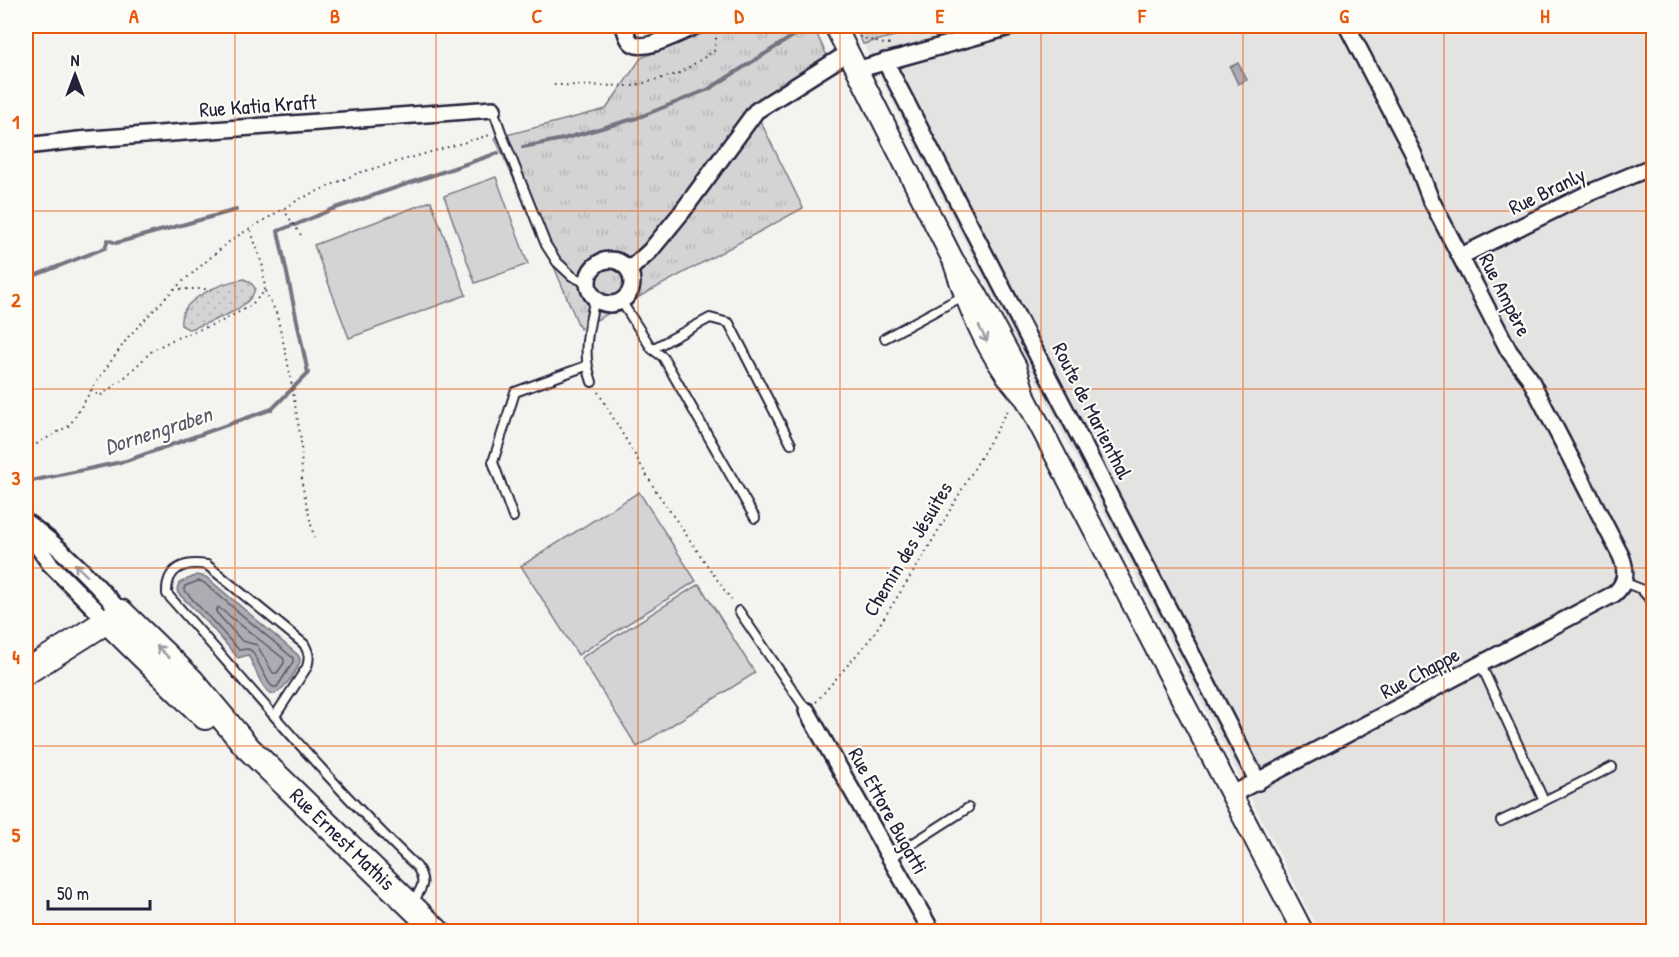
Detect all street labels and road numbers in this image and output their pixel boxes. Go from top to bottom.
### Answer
street label: Rue Katia Kraft [198,87,318,124]
street label: Rue Branly [1504,159,1590,222]
street label: Rue Ampère [1472,248,1539,341]
street label: Route de Marienthal [1046,338,1139,484]
street label: Chemin des Jésuites [856,476,959,622]
street label: Rue Chappe [1375,640,1465,706]
street label: Rue Ettore Bugatti [842,742,935,879]
street label: Rue Ernest Mathis [284,781,402,897]

